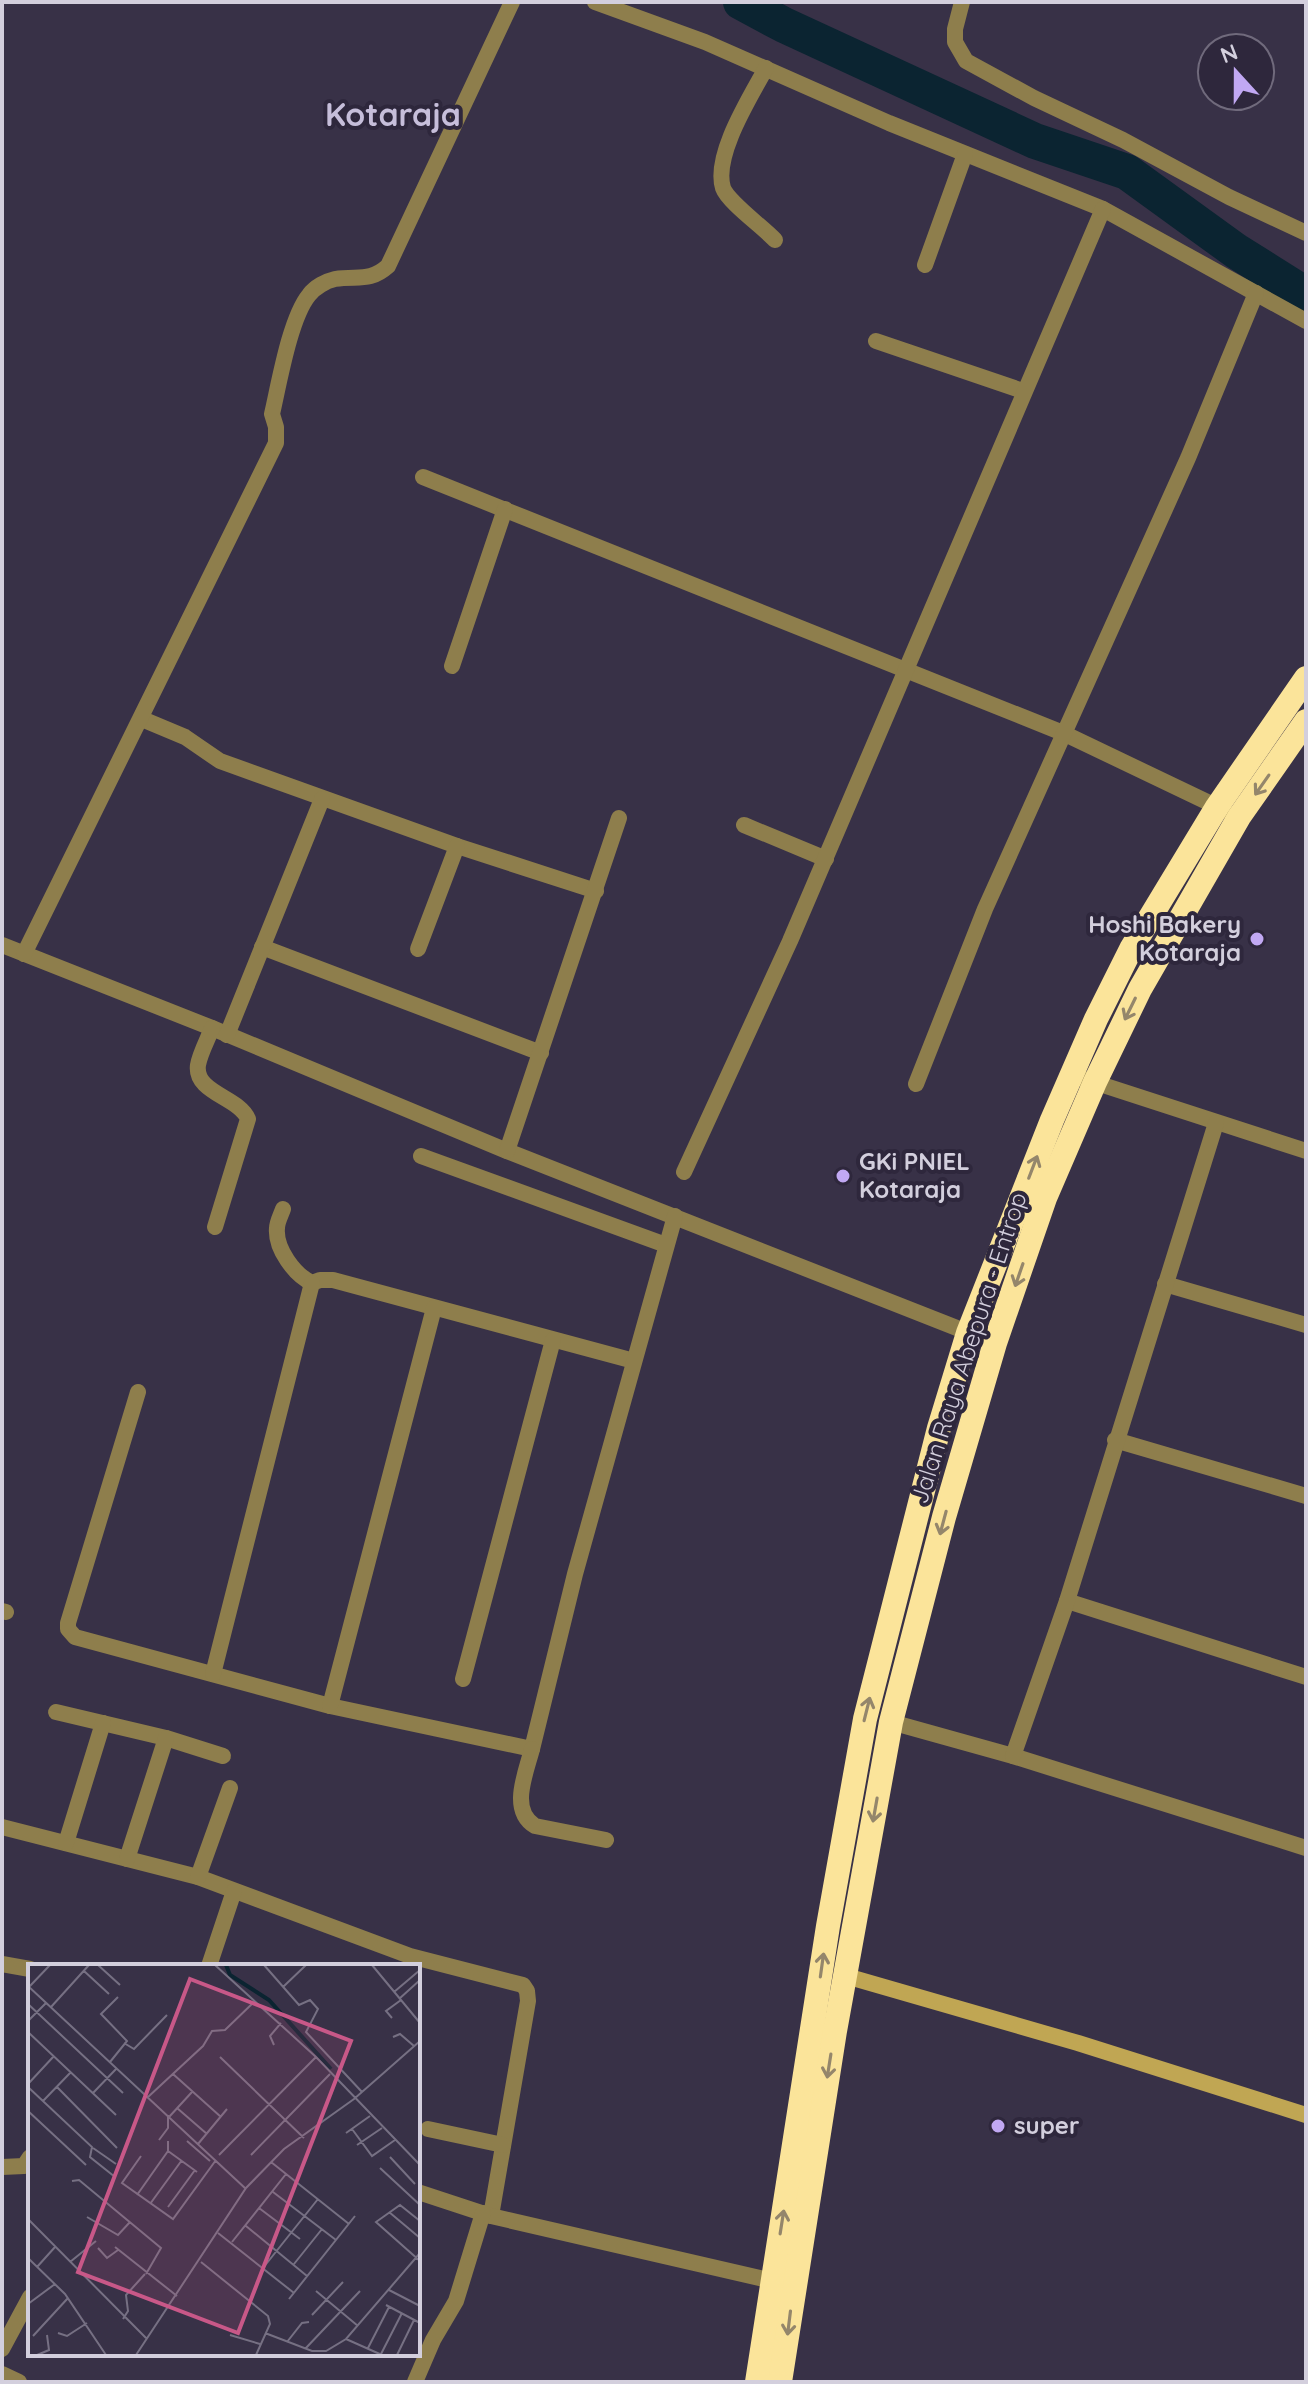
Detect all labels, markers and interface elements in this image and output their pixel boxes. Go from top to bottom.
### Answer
north arrow [1196,32,1276,112]
text: N [1216,37,1241,69]
district label: Kotaraja [325,94,461,134]
one-way arrow [1254,774,1270,796]
place label: Hoshi Bakery Kotaraja [1088,909,1241,967]
marker: Hoshi Bakery Kotaraja [1248,930,1266,948]
one-way arrow [1122,997,1137,1021]
place label: GKi PNIEL Kotaraja [859,1146,970,1204]
one-way arrow [1027,1155,1041,1180]
marker: GKi PNIEL Kotaraja [834,1167,852,1185]
street label: Jalan Raya Abepura - Entrop [904,1188,1033,1507]
one-way arrow [1010,1262,1025,1287]
one-way arrow [934,1510,949,1536]
one-way arrow [861,1697,876,1723]
one-way arrow [867,1797,882,1822]
one-way arrow [815,1953,830,1978]
inset map [28,1964,420,2356]
one-way arrow [821,2053,836,2078]
place label: super [1014,2110,1079,2140]
marker: super [989,2117,1007,2135]
one-way arrow [775,2210,790,2235]
one-way arrow [781,2310,796,2335]

